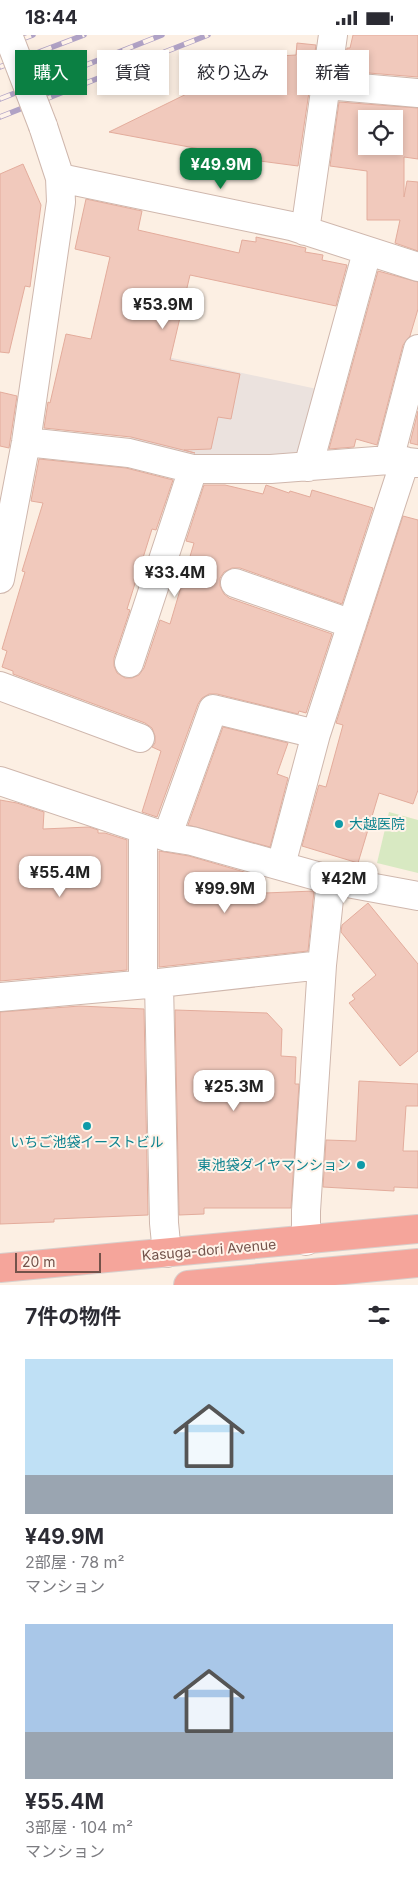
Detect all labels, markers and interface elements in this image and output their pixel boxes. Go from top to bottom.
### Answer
text: 18:44 [25,6,78,29]
chip: 購入 [15,50,87,95]
chip: 賃貸 [97,50,169,95]
chip: 絞り込み [179,50,287,95]
chip: 新着 [297,50,369,95]
map controls [358,110,403,155]
button: locate [358,110,403,155]
pin: ¥49.9M [180,147,262,190]
text: ¥49.9M [191,154,251,174]
pin: ¥53.9M [122,287,204,330]
text: ¥53.9M [133,294,193,314]
pin: ¥33.4M [134,555,216,598]
text: ¥33.4M [145,562,205,582]
place label: 大越医院 [349,815,405,832]
marker: 大越医院 [333,818,345,830]
pin: ¥55.4M [19,855,101,898]
pin: ¥42M [314,861,374,904]
text: ¥55.4M [30,862,90,882]
text: ¥42M [322,868,366,888]
pin: ¥99.9M [184,871,266,914]
text: ¥99.9M [195,878,255,898]
pin: ¥25.3M [193,1069,275,1112]
text: ¥25.3M [204,1076,264,1096]
marker: いちご池袋イーストビル [81,1120,93,1132]
place label: いちご池袋イーストビル [10,1133,164,1150]
place label: 東池袋ダイヤマンション [197,1156,351,1173]
marker: 東池袋ダイヤマンション [355,1159,367,1171]
street label: Kasuga-dori Avenue [141,1235,277,1264]
scale bar [15,1250,101,1273]
text: 20 m [22,1253,56,1270]
icon: filters [365,1301,393,1329]
text: 7件の物件 [25,1304,121,1329]
icon: home [164,1391,254,1481]
text: ¥49.9M [25,1524,104,1549]
text: 2部屋 · 78 m² [25,1552,125,1572]
text: マンション [25,1576,105,1596]
icon: home [164,1656,254,1746]
text: ¥55.4M [25,1789,104,1814]
text: 3部屋 · 104 m² [25,1817,133,1837]
text: マンション [25,1841,105,1861]

